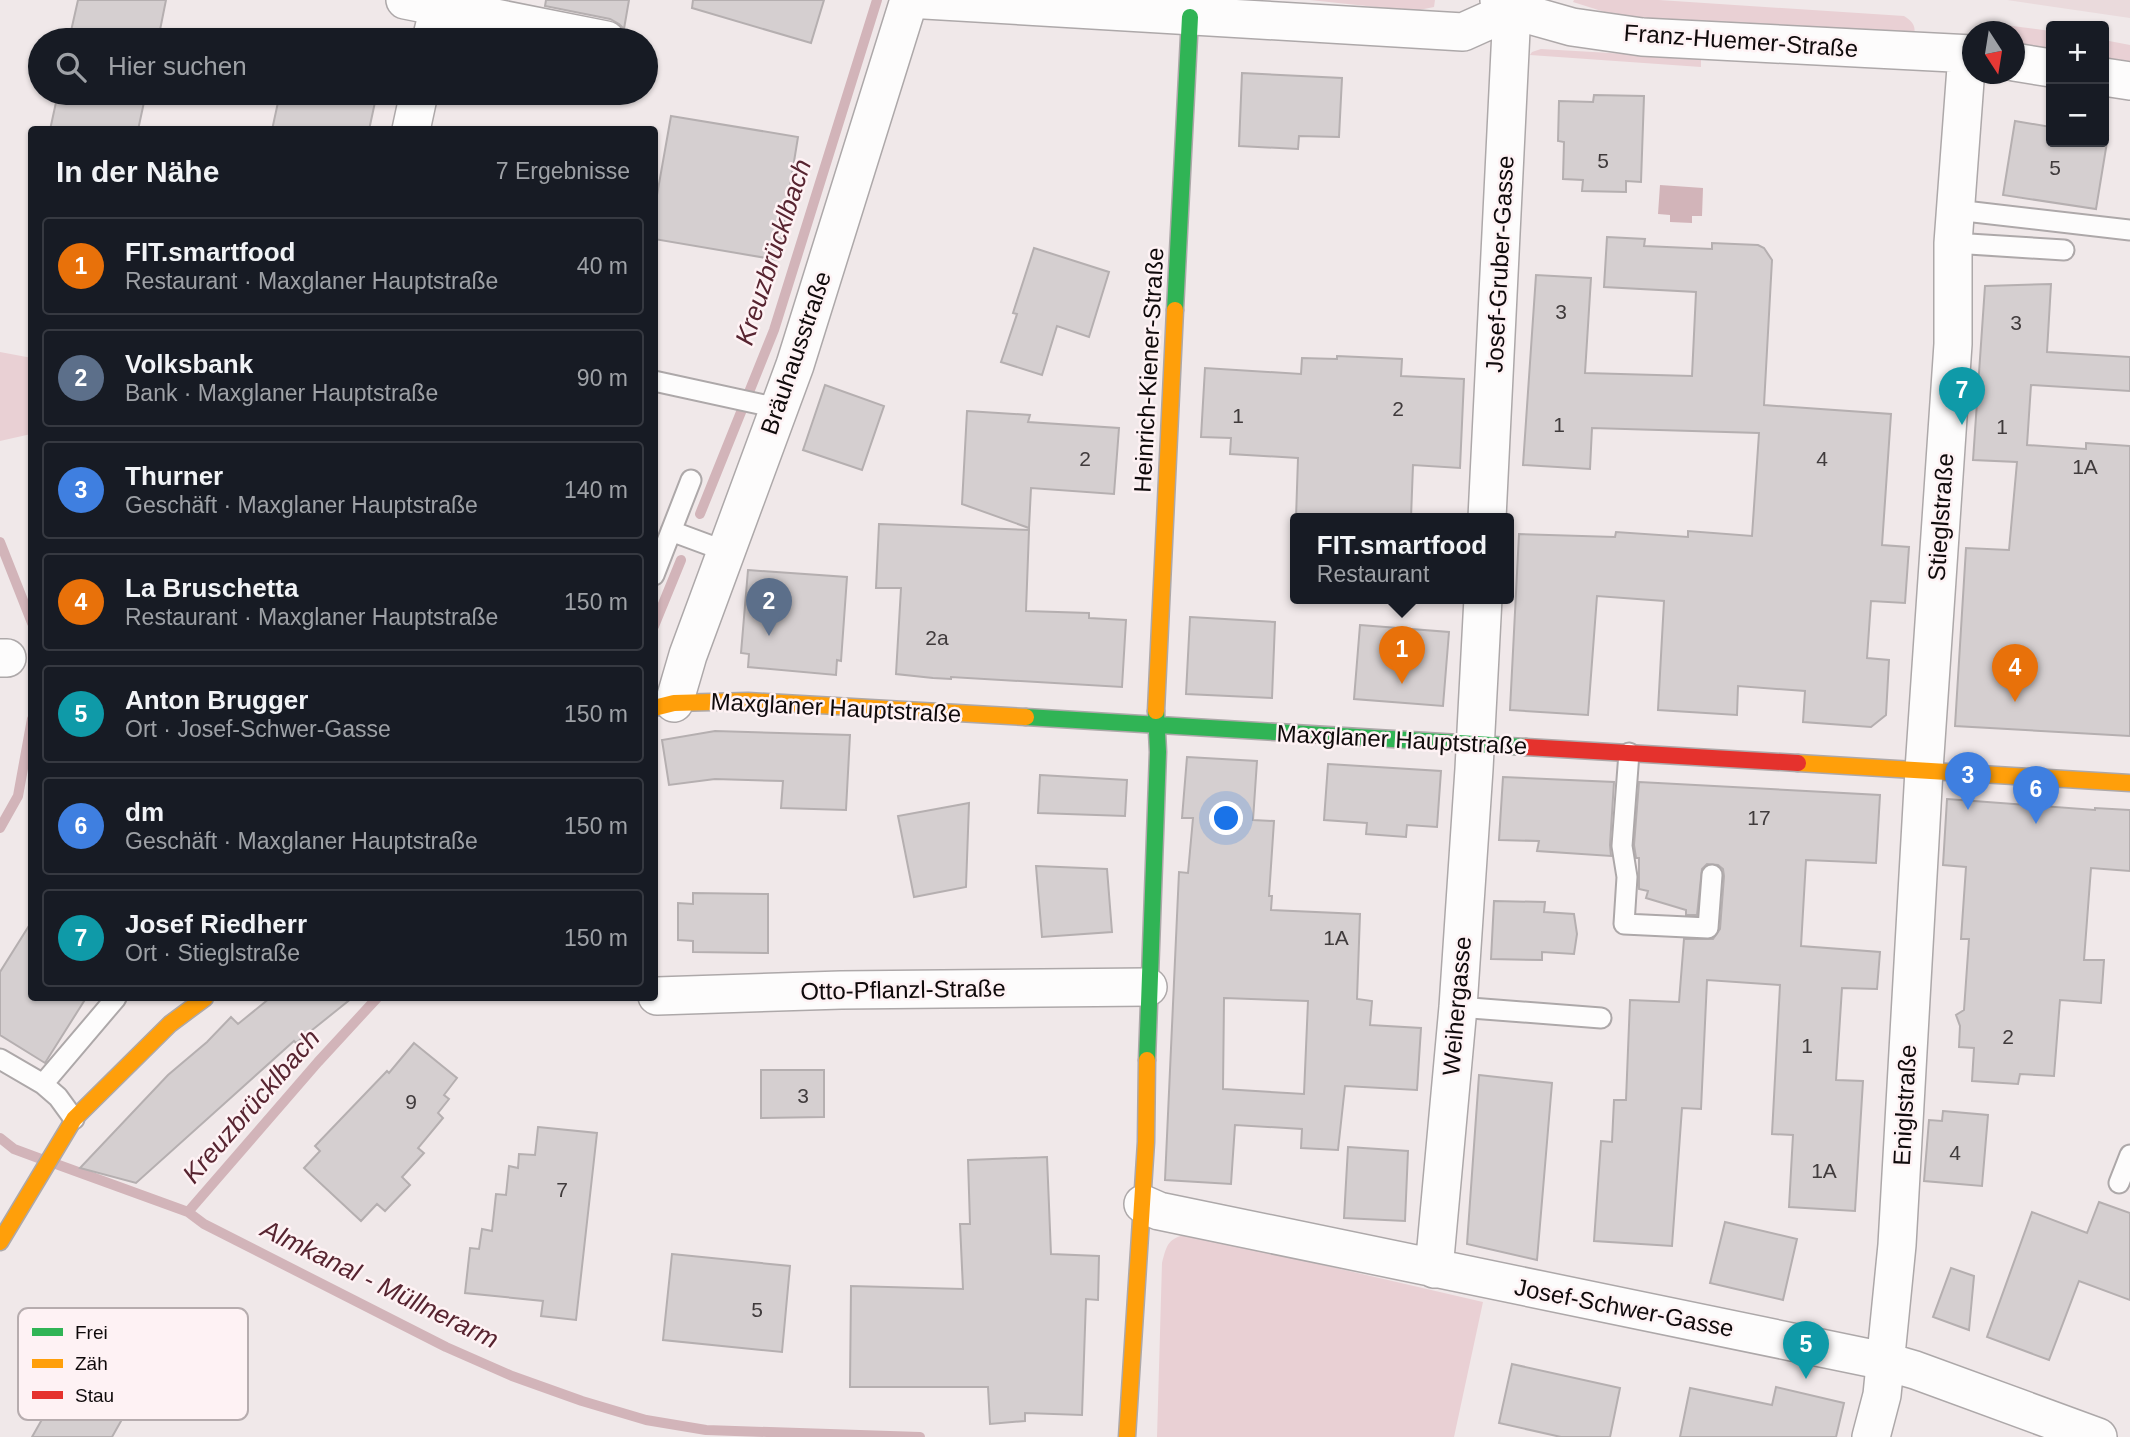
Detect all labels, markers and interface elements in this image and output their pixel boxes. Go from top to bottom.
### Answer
street label: Franz-Huemer-Straße [1623,19,1859,62]
north arrow [1962,21,2025,84]
map controls [2046,21,2109,147]
button: + [2046,21,2109,84]
search box [28,28,658,105]
icon: search [52,48,90,86]
text: Hier suchen [108,51,247,81]
button: − [2046,84,2109,147]
house number: 5 [1597,149,1609,172]
text: In der Nähe [56,155,219,188]
water label: Kreuzbrücklbach [729,155,817,349]
street label: Josef-Gruber-Gasse [1480,155,1519,373]
house number: 5 [2049,156,2061,179]
text: 7 Ergebnisse [496,158,630,184]
text: FIT.smartfood [125,237,295,267]
street label: Heinrich-Kiener-Straße [1129,247,1168,493]
text: 1 [75,253,87,279]
text: 40 m [577,253,628,279]
text: Restaurant · Maxglaner Hauptstraße [125,268,498,294]
street label: Bräuhausstraße [755,268,836,438]
house number: 3 [1555,300,1567,323]
house number: 3 [2010,311,2022,334]
text: Volksbank [125,349,253,379]
text: 2 [75,365,87,391]
text: 90 m [577,365,628,391]
pin: 7 [1939,367,1985,425]
text: Bank · Maxglaner Hauptstraße [125,380,438,406]
house number: 2 [1392,397,1404,420]
house number: 1 [1232,404,1244,427]
house number: 1 [1553,413,1565,436]
house number: 1 [1996,415,2008,438]
house number: 2 [1079,447,1091,470]
house number: 4 [1816,447,1828,470]
street label: Stieglstraße [1923,452,1958,582]
house number: 1A [2072,455,2098,478]
text: Thurner [125,461,223,491]
text: 3 [75,477,87,503]
text: 140 m [564,477,628,503]
text: Geschäft · Maxglaner Hauptstraße [125,492,478,518]
popup [1290,513,1514,604]
text: FIT.smartfood [1317,530,1487,560]
text: Restaurant [1317,561,1429,587]
text: La Bruschetta [125,573,298,603]
pin: 2 [746,578,792,636]
text: 4 [75,589,87,615]
text: 150 m [564,589,628,615]
text: Restaurant · Maxglaner Hauptstraße [125,604,498,630]
house number: 2a [925,626,949,649]
pin: 1 [1379,626,1425,684]
pin: 4 [1992,644,2038,702]
text: Anton Brugger [125,685,308,715]
street label: Maxglaner Hauptstraße [710,687,962,728]
text: 5 [75,701,87,727]
text: 150 m [564,701,628,727]
text: Ort · Josef-Schwer-Gasse [125,716,391,742]
street label: Maxglaner Hauptstraße [1276,719,1528,760]
pin: 3 [1945,752,1991,810]
pin: 6 [2013,766,2059,824]
text: dm [125,797,164,827]
your location [1209,801,1243,835]
house number: 17 [1747,806,1771,829]
text: 6 [75,813,87,839]
text: 150 m [564,813,628,839]
text: Geschäft · Maxglaner Hauptstraße [125,828,478,854]
text: Josef Riedherr [125,909,307,939]
text: 7 [75,925,87,951]
text: 150 m [564,925,628,951]
house number: 1A [1323,926,1349,949]
street label: Weihergasse [1437,935,1476,1077]
text: Ort · Stieglstraße [125,940,300,966]
street label: Otto-Pflanzl-Straße [800,974,1006,1005]
water label: Kreuzbrücklbach [176,1023,326,1189]
house number: 2 [2002,1025,2014,1048]
house number: 1 [1801,1034,1813,1057]
street label: Eniglstraße [1888,1044,1921,1166]
house number: 3 [797,1084,809,1107]
house number: 9 [405,1090,417,1113]
house number: 4 [1949,1141,1961,1164]
house number: 1A [1811,1159,1837,1182]
house number: 7 [556,1178,568,1201]
water label: Almkanal - Müllnerarm [255,1213,503,1354]
street label: Josef-Schwer-Gasse [1512,1273,1736,1342]
house number: 5 [751,1298,763,1321]
legend [18,1308,248,1420]
pin: 5 [1783,1321,1829,1379]
text: Frei [75,1322,108,1343]
text: Zäh [75,1353,108,1374]
text: Stau [75,1385,114,1406]

